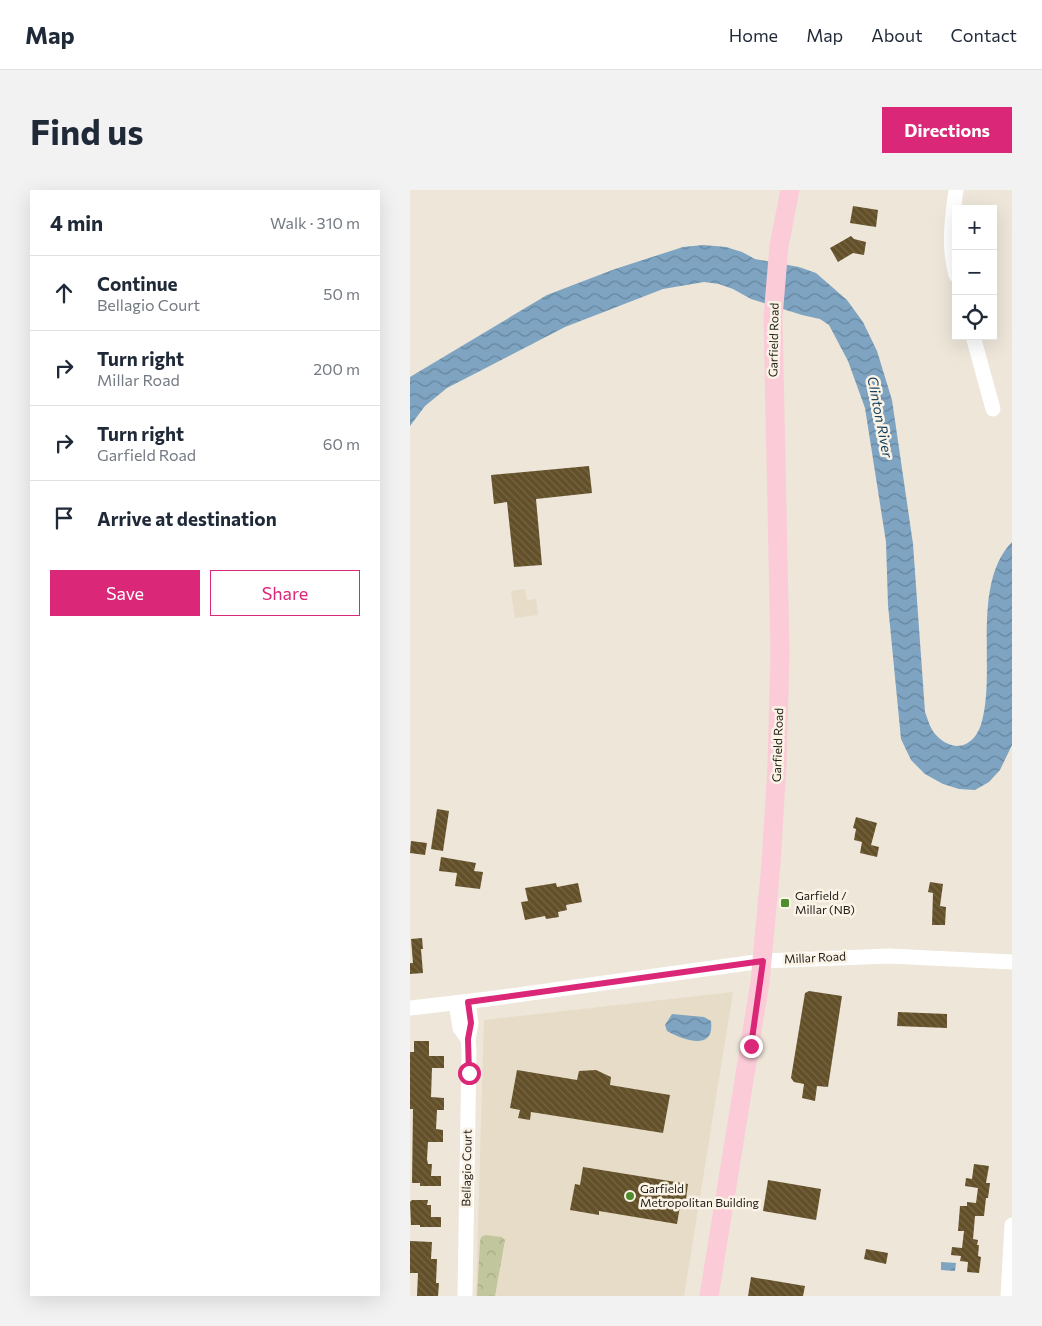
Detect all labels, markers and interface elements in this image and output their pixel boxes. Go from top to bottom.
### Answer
text: Map [25,20,75,49]
text: Home [729,24,778,46]
text: Map [806,24,843,46]
text: About [871,24,923,46]
text: Contact [951,24,1017,46]
button: Directions [882,107,1012,153]
text: Find us [30,109,144,152]
map controls [952,205,997,340]
button: + [952,205,997,250]
text: 4 min [50,210,103,235]
text: Walk · 310 m [270,213,360,232]
button: − [952,250,997,295]
text: Continue [97,272,177,295]
icon: ahead [50,279,78,307]
text: 50 m [323,284,360,303]
text: Bellagio Court [97,295,200,314]
button: locate [952,295,997,340]
street label: Garfield Road [765,303,781,377]
text: Turn right [97,347,184,370]
icon: right [50,354,78,382]
text: 200 m [313,359,360,378]
text: Millar Road [97,370,180,389]
water label: Clinton River [864,375,897,459]
text: Turn right [97,422,184,445]
icon: right [50,429,78,457]
text: 60 m [323,434,360,453]
text: Garfield Road [97,445,196,464]
icon: arrive [50,504,78,532]
text: Arrive at destination [97,507,277,530]
button: Save [50,570,200,616]
button: Share [210,570,360,616]
street label: Garfield Road [769,708,785,782]
place label: Garfield / Millar (NB) [795,888,855,916]
marker: Garfield / Millar (NB) [779,897,791,909]
street label: Millar Road [784,948,846,966]
route end [740,1035,763,1058]
route start [458,1062,481,1085]
street label: Bellagio Court [458,1129,474,1207]
place label: Garfield Metropolitan Building [640,1181,760,1209]
marker: Garfield Metropolitan Building [624,1190,636,1202]

